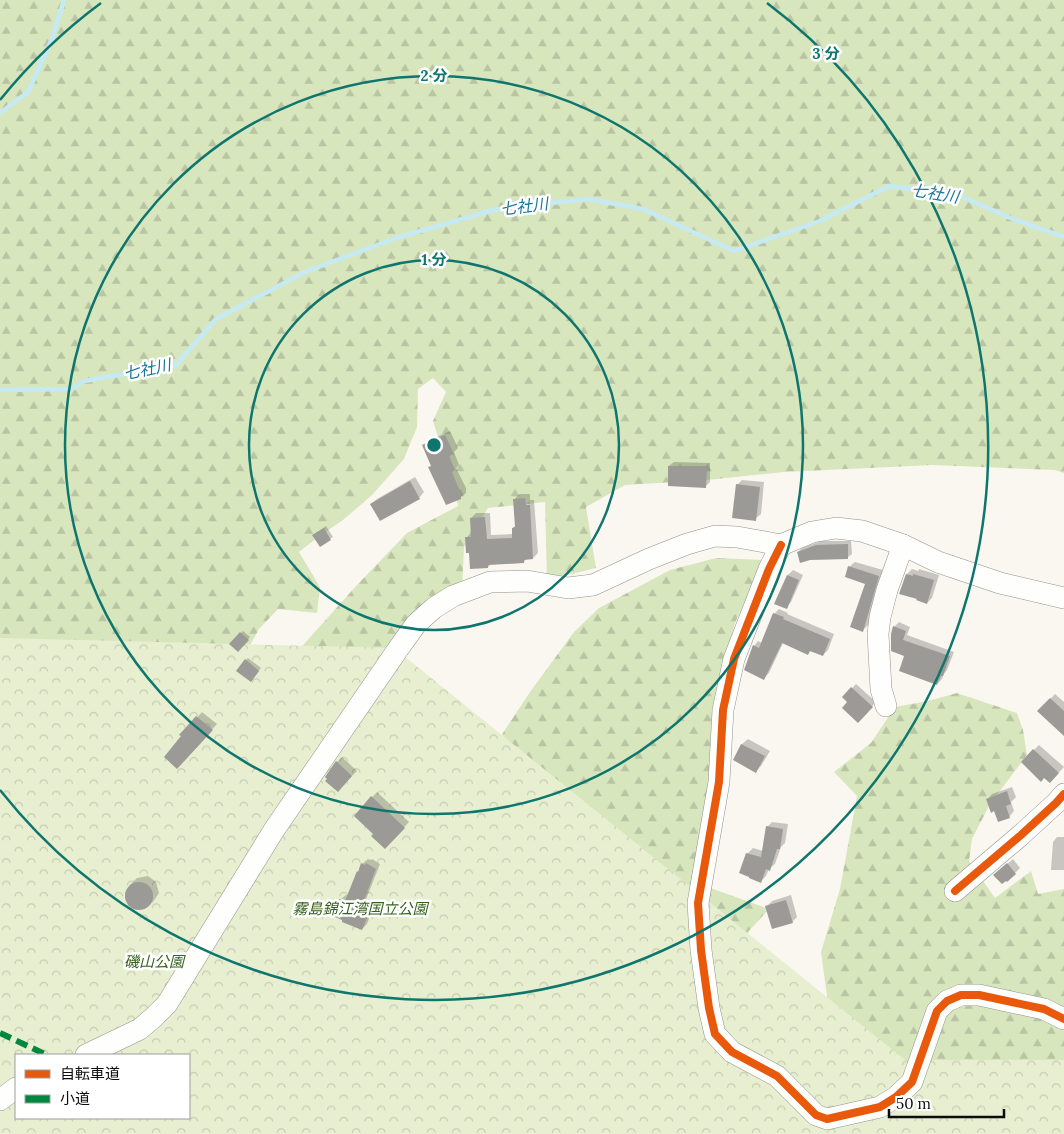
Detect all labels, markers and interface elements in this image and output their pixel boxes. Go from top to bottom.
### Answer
text: 3 分 [812,44,840,63]
text: 2 分 [421,66,447,85]
water label: 七社川 [910,179,962,207]
water label: 七社川 [499,193,551,219]
text: 1 分 [421,250,447,269]
water label: 七社川 [121,354,175,384]
centre of rings [425,436,443,454]
park label: 霧島錦江湾国立公園 [292,899,429,918]
park label: 磯山公園 [124,952,186,971]
legend [15,1054,190,1119]
text: 自転車道 [60,1064,120,1083]
scale bar [889,1086,1004,1118]
text: 小道 [60,1089,90,1108]
text: 50 m [896,1094,931,1113]

